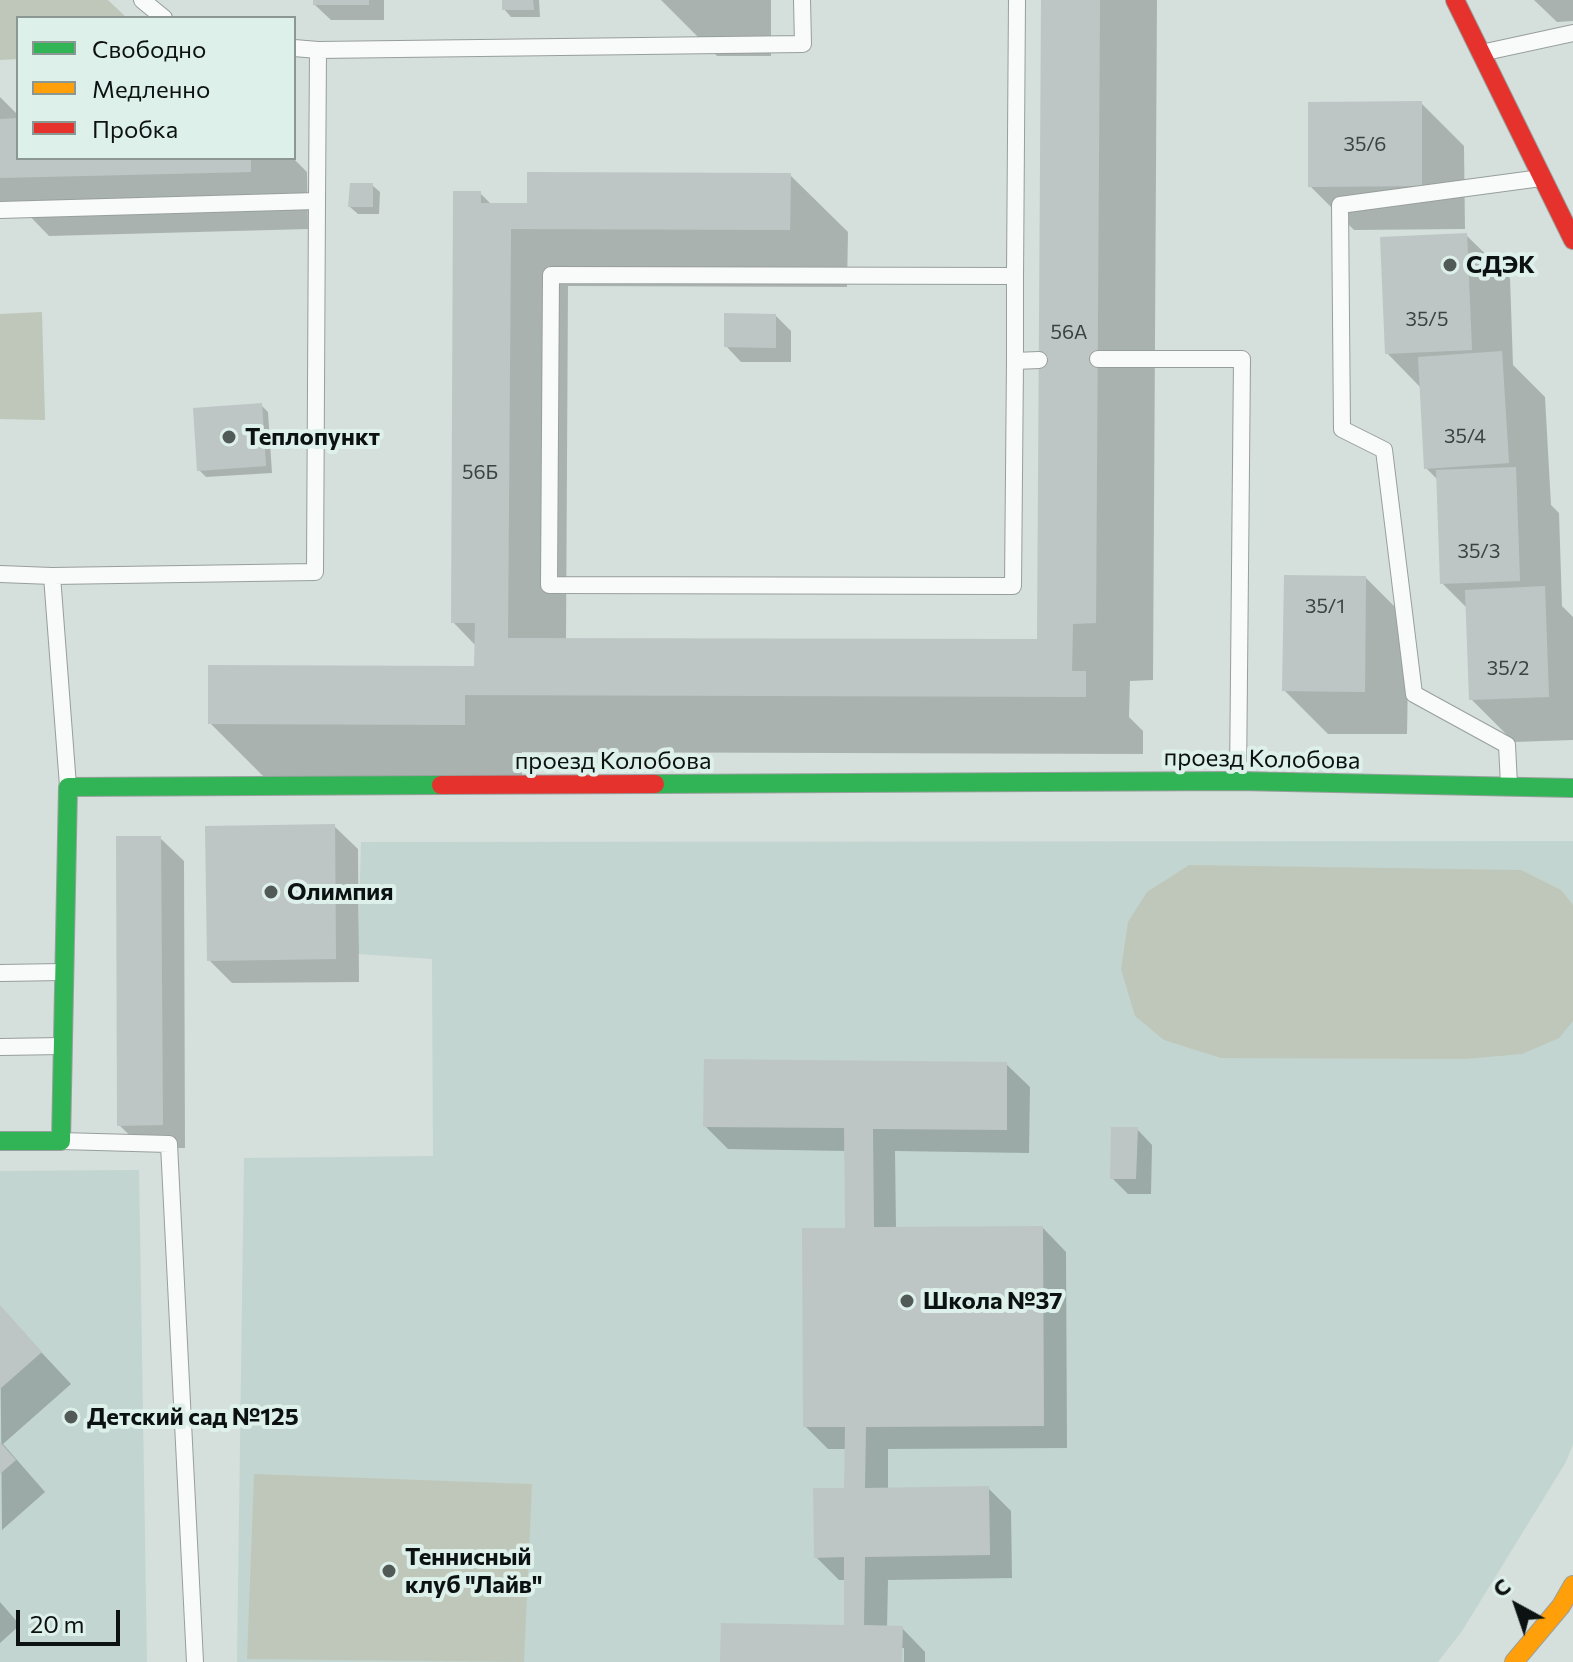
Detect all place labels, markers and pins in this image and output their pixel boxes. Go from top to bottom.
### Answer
place label: СДЭК [1466,251,1535,279]
marker: СДЭК [1441,256,1459,274]
place label: Теплопункт [245,423,380,451]
marker: Теплопункт [220,428,238,446]
place label: Олимпия [287,878,394,906]
marker: Олимпия [262,883,280,901]
place label: Школа №37 [923,1287,1062,1315]
marker: Школа №37 [898,1292,916,1310]
place label: Детский сад №125 [87,1403,299,1431]
marker: Детский сад №125 [62,1408,80,1426]
place label: Теннисный клуб "Лайв" [405,1543,542,1599]
marker: Теннисный клуб "Лайв" [380,1562,398,1580]

